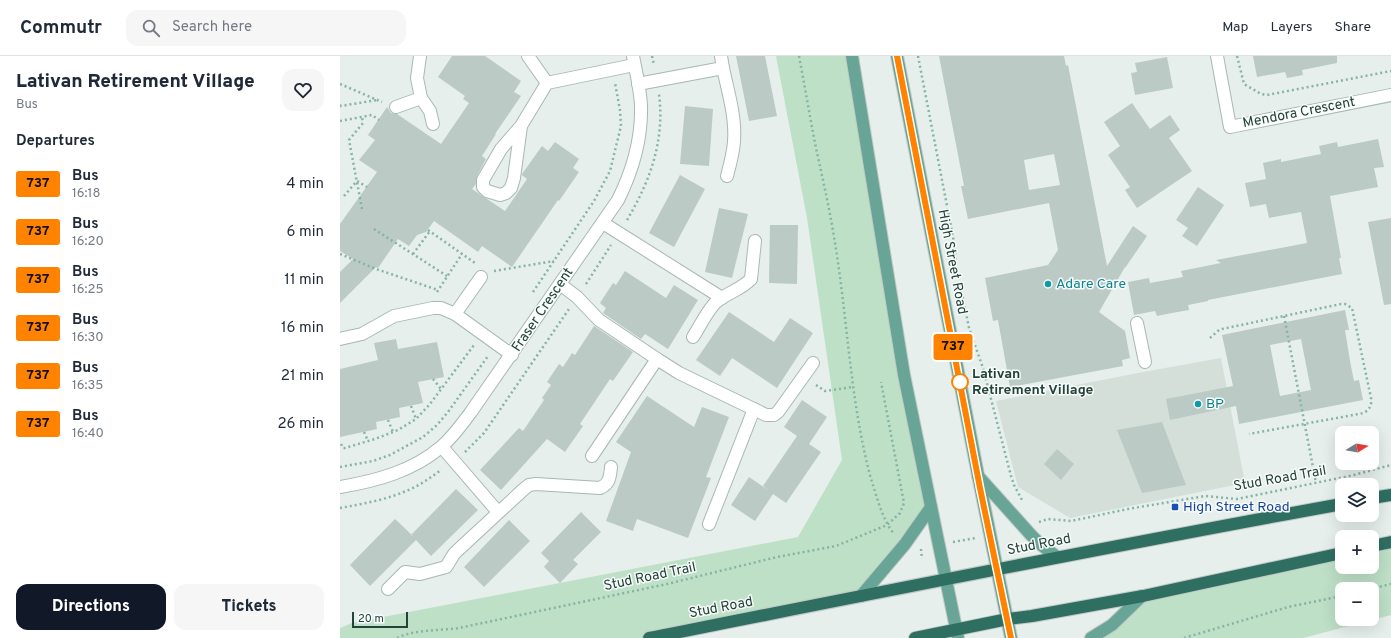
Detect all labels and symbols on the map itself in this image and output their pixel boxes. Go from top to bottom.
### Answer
street label: Mendora Crescent [1241,94,1357,132]
street label: High Street Road [933,208,971,316]
street label: Fraser Crescent [509,265,577,355]
place label: Adare Care [1056,276,1126,293]
marker: Adare Care [1043,279,1053,289]
line badge: 737 [930,334,976,360]
place label: Lativan Retirement Village [972,366,1094,399]
marker: Lativan Retirement Village [951,373,969,391]
place label: BP [1206,396,1224,413]
marker: BP [1193,399,1203,409]
north arrow [1335,426,1379,470]
street label: Stud Road Trail [1232,462,1328,496]
place label: High Street Road [1183,499,1290,516]
marker: High Street Road [1170,502,1180,512]
street label: Stud Road [1006,530,1072,560]
street label: Stud Road Trail [602,559,698,595]
street label: Stud Road [688,593,754,623]
scale bar [352,610,408,629]

